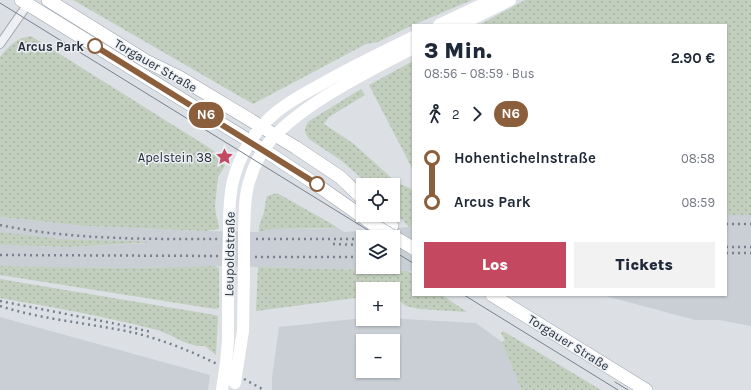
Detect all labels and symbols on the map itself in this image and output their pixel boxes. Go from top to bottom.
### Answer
street label: Torgauer Straße [112,36,200,95]
marker: Arcus Park [87,38,103,54]
place label: Arcus Park [18,39,84,54]
line badge: N6 [188,102,224,128]
place icon: Apelstein 38 [215,147,235,167]
place label: Apelstein 38 [138,150,212,165]
unlabelled marker [309,176,325,192]
street label: Leupoldstraße [221,211,238,297]
street label: Torgauer Straße [525,311,612,374]

